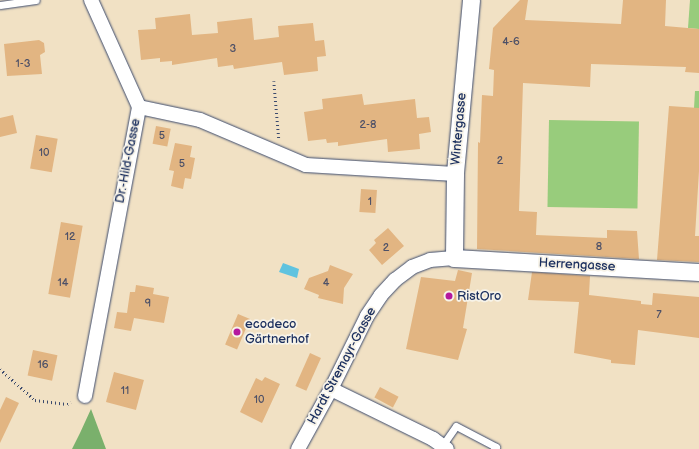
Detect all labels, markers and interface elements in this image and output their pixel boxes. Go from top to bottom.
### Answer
house number: 4-6 [502,35,520,49]
house number: 3 [230,42,236,56]
house number: 1-3 [15,57,31,71]
street label: Wintergasse [448,92,470,166]
street label: Dr.-Hild-Gasse [112,117,144,205]
house number: 2-8 [360,118,376,132]
house number: 5 [159,129,165,143]
house number: 10 [39,146,49,160]
house number: 2 [497,154,503,168]
house number: 5 [179,157,185,171]
house number: 1 [368,195,372,209]
house number: 12 [65,230,75,244]
house number: 8 [596,240,602,254]
house number: 2 [383,241,389,255]
street label: Herrengasse [538,255,616,275]
house number: 14 [58,276,68,290]
house number: 4 [323,276,329,290]
place label: RistOro [457,288,501,304]
marker: RistOro [444,291,454,301]
house number: 9 [145,297,151,311]
street label: Hardt Stremayr-Gasse [304,305,380,427]
house number: 7 [656,308,662,322]
place label: ecodeco Gärtnerhof [245,317,309,348]
marker: ecodeco Gärtnerhof [232,327,242,337]
house number: 16 [38,358,48,372]
house number: 11 [121,384,129,398]
house number: 10 [254,393,264,407]

